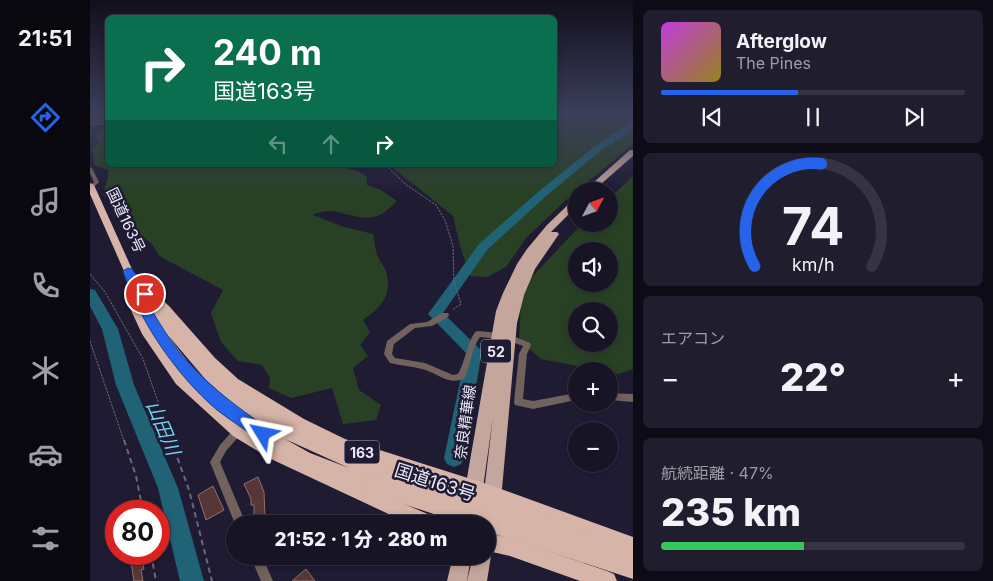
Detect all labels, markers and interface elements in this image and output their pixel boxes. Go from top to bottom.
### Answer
text: 21:51 [18,25,72,51]
text: Afterglow [736,30,827,53]
text: 240 m [213,31,322,73]
icon: right [130,35,195,100]
text: The Pines [736,53,811,73]
text: 国道163号 [213,78,315,104]
icon: directions [28,100,63,135]
icon: previous [698,103,726,131]
icon: pause [799,103,827,131]
icon: next [900,103,928,131]
icon: left [264,130,292,158]
icon: ahead [317,130,345,158]
icon: right [370,130,398,158]
north arrow [568,182,618,232]
map controls [568,182,618,472]
icon: music [28,184,63,219]
street label: 国道163号 [103,184,149,256]
text: 74 [782,195,844,258]
button: sound [568,242,618,292]
text: km/h [792,254,834,275]
icon: phone [28,268,63,303]
pin [124,273,166,315]
icon: arrive [131,280,159,308]
button: search [568,302,618,352]
text: エアコン [661,328,725,348]
road number: 52 [481,340,511,362]
icon: climate [28,353,63,388]
text: 22° [780,354,846,400]
text: − [661,361,680,395]
text: + [946,361,965,395]
button: + [568,362,618,412]
street label: 奈良精華線 [450,384,480,460]
water label: 山田川 [141,397,186,461]
position arrow [236,407,288,459]
button: − [568,422,618,472]
icon: car [28,437,63,472]
road number: 163 [344,441,380,464]
street label: 国道163号 [392,459,478,505]
text: 航続距離 · 47% [661,463,774,483]
text: 235 km [661,489,801,535]
speed limit sign: 80 [105,500,170,565]
icon: filters [28,521,63,556]
text: 21:52 · 1 分 · 280 m [275,528,447,551]

